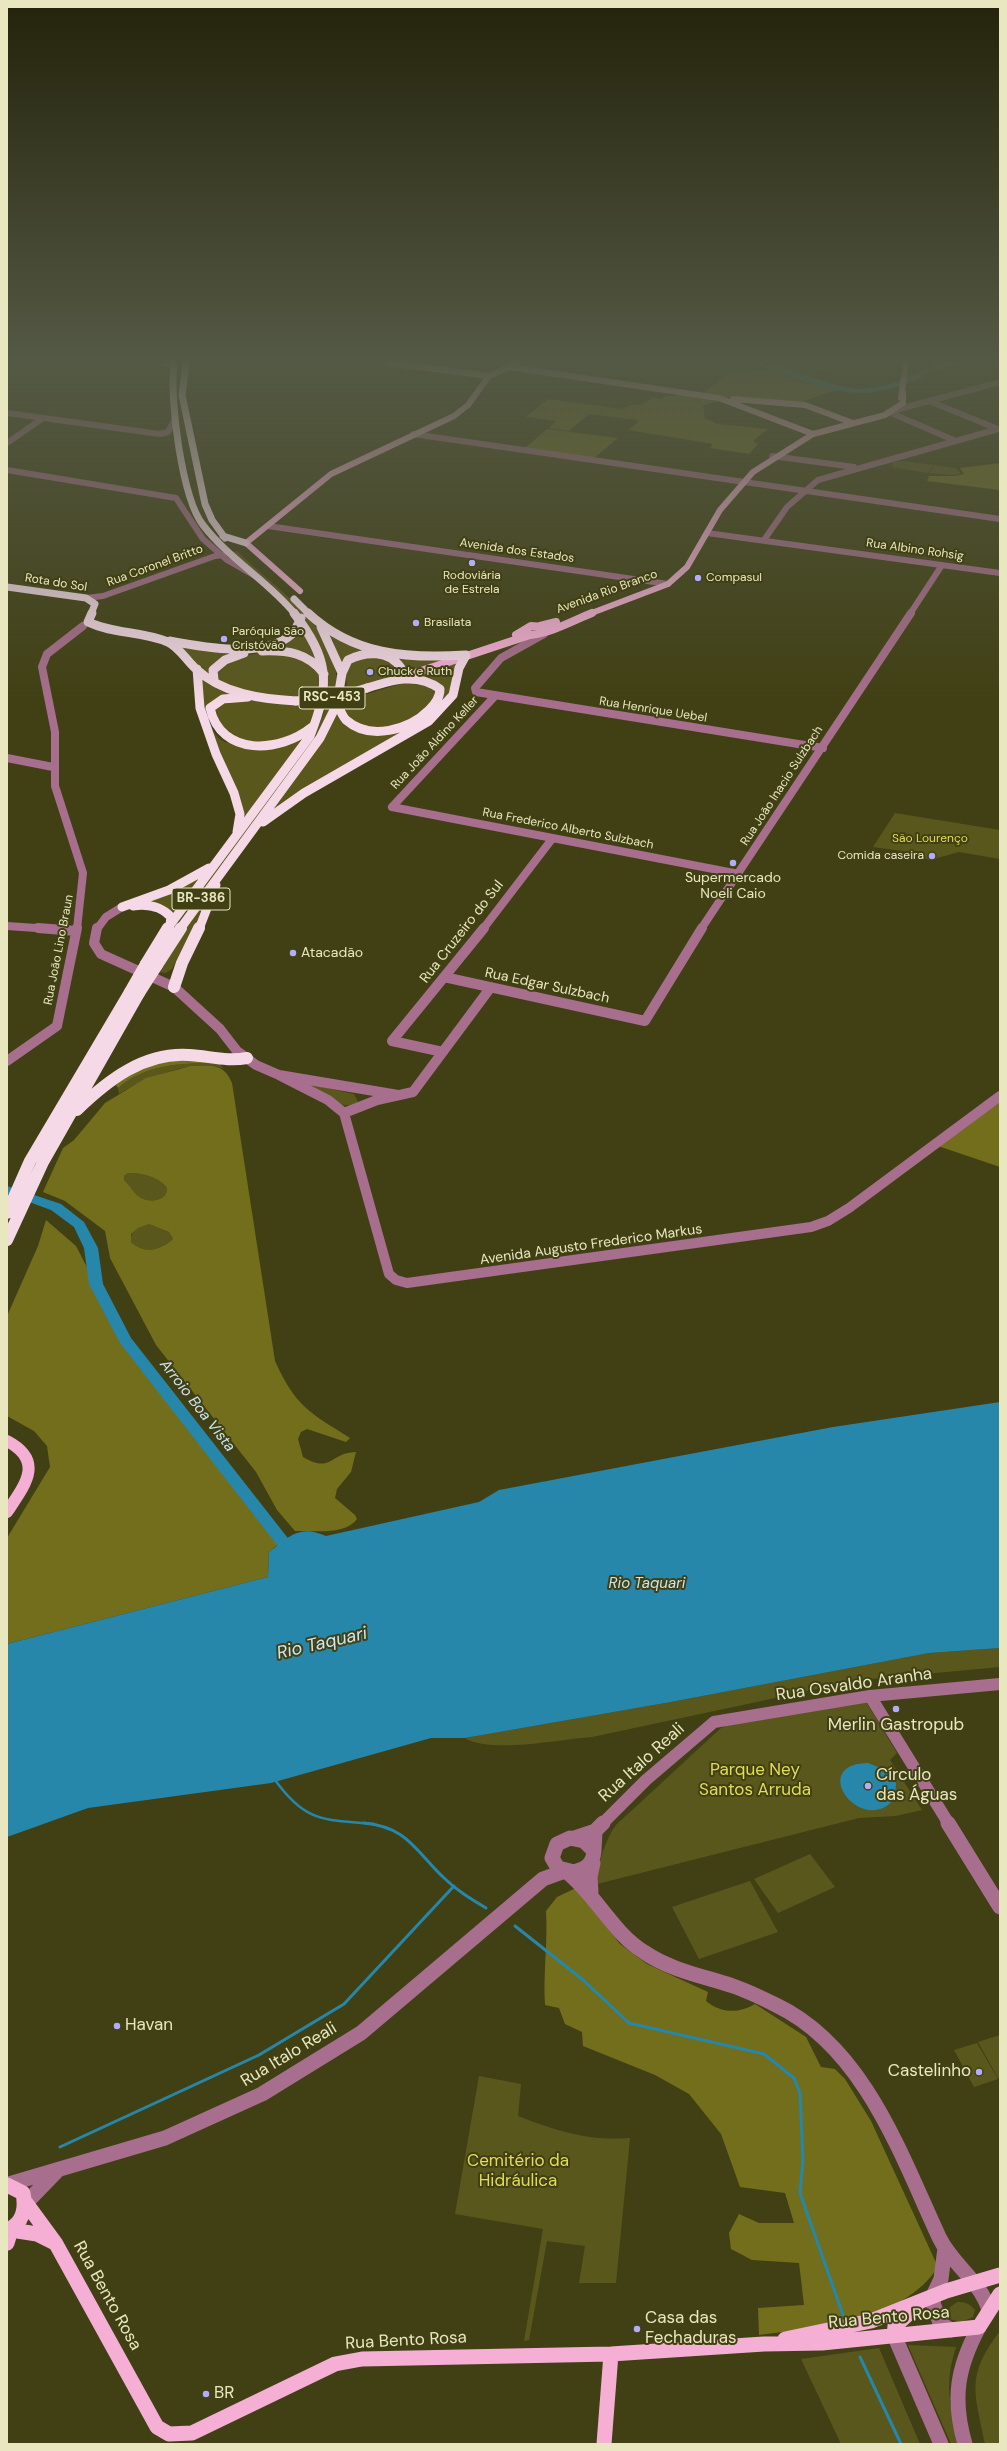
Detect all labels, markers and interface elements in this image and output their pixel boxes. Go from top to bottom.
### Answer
street label: Avenida dos Estados [459,536,575,566]
street label: Rua Albino Rohsig [865,536,965,564]
street label: Rua Coronel Britto [105,542,205,590]
marker: Rodoviária de Estrela [467,558,477,568]
street label: Avenida Rio Branco [554,567,660,617]
place label: Rodoviária de Estrela [443,569,501,597]
street label: Rota do Sol [24,571,88,595]
place label: Compasul [706,571,762,585]
marker: Compasul [693,573,703,583]
place label: Brasilata [424,616,471,630]
marker: Brasilata [411,618,421,628]
place label: Paróquia São Cristóvão [232,625,304,653]
marker: Paróquia São Cristóvão [219,634,229,644]
place label: Chuck e Ruth [378,665,452,679]
marker: Chuck e Ruth [365,667,375,677]
road number: RSC-453 [299,687,365,709]
street label: Rua João Aldino Keller [388,693,482,793]
street label: Rua Henrique Uebel [598,694,708,726]
street label: Rua João Inacio Sulzbach [738,723,826,849]
street label: Rua Frederico Alberto Sulzbach [481,805,655,853]
park label: São Lourenço [892,832,968,846]
place label: Comida caseira [837,849,924,863]
marker: Comida caseira [927,851,937,861]
marker: Supermercado Noeli Caio [728,858,738,868]
place label: Supermercado Noeli Caio [685,870,781,902]
street label: Rua Cruzeiro do Sul [417,877,507,987]
road number: BR-386 [172,888,230,910]
street label: Rua João Lino Braun [41,894,77,1006]
place label: Atacadão [301,945,363,961]
marker: Atacadão [288,948,298,958]
street label: Rua Edgar Sulzbach [483,965,611,1007]
street label: Avenida Augusto Frederico Markus [479,1221,703,1269]
water label: Arroio Boa Vista [155,1356,239,1456]
water label: Rio Taquari [609,1575,685,1593]
water label: Rio Taquari [275,1623,369,1665]
street label: Rua Osvaldo Aranha [775,1664,933,1706]
marker: Merlin Gastropub [891,1704,901,1714]
place label: Merlin Gastropub [828,1716,964,1736]
street label: Rua Italo Reali [595,1719,689,1807]
park label: Parque Ney Santos Arruda [699,1761,811,1801]
place label: Círculo das Águas [876,1766,957,1806]
marker: Círculo das Águas [863,1781,873,1791]
place label: Havan [125,2016,173,2036]
street label: Rua Italo Reali [237,2018,341,2092]
marker: Havan [112,2021,122,2031]
place label: Castelinho [888,2062,971,2082]
marker: Castelinho [974,2067,984,2077]
park label: Cemitério da Hidráulica [467,2152,569,2192]
street label: Rua Bento Rosa [69,2238,145,2354]
street label: Rua Bento Rosa [827,2303,951,2333]
place label: Casa das Fechaduras [645,2309,737,2349]
marker: Casa das Fechaduras [632,2324,642,2334]
street label: Rua Bento Rosa [345,2328,467,2354]
place label: BR [214,2384,234,2404]
marker: BR [201,2389,211,2399]

